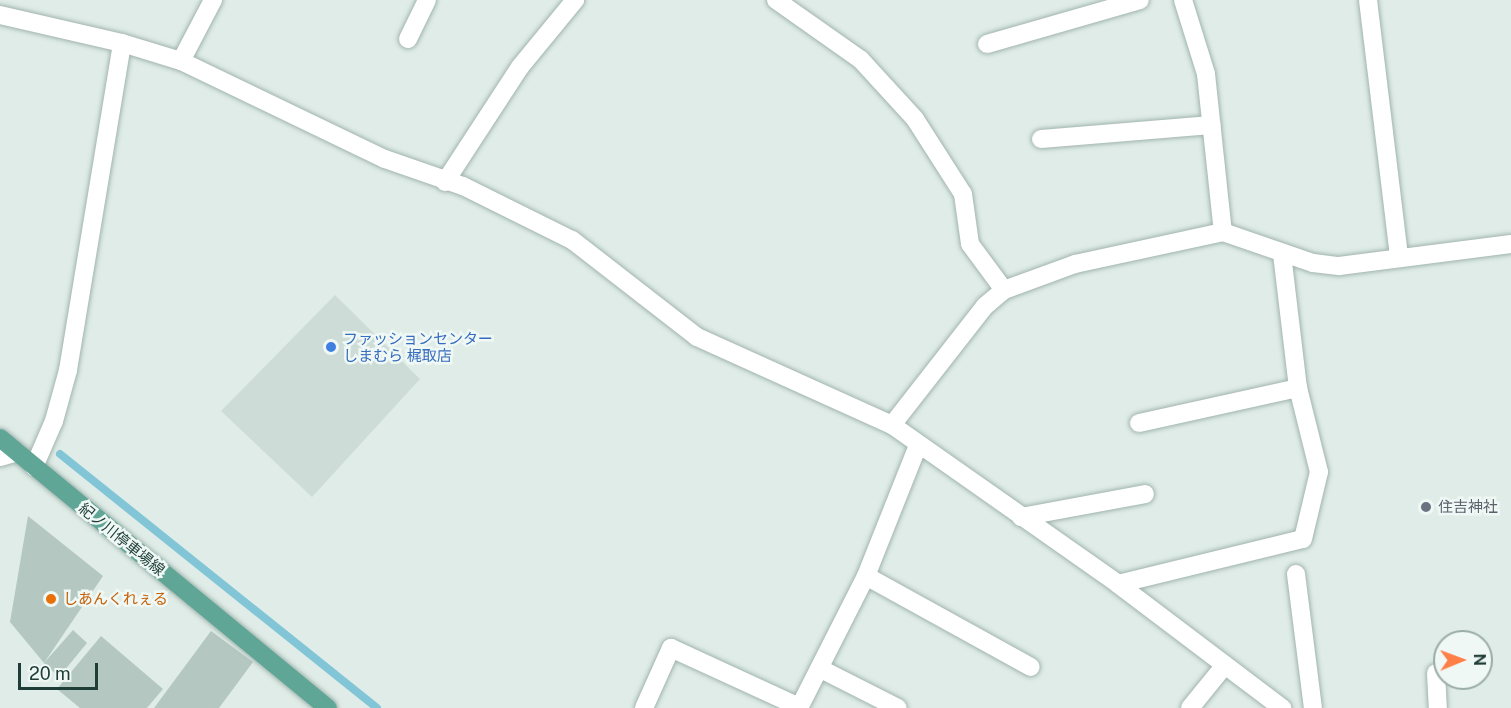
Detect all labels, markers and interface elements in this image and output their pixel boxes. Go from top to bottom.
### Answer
place label: ファッションセンター しまむら 梶取店 [343,329,493,364]
marker: ファッションセンター しまむら 梶取店 [324,340,338,354]
place label: 住吉神社 [1438,498,1498,516]
street label: 紀ノ川停車場線 [76,499,168,579]
marker: 住吉神社 [1419,500,1433,514]
place label: しあんくれぇる [63,590,168,608]
marker: しあんくれぇる [44,592,58,606]
north arrow [1433,630,1493,690]
scale bar [21,651,100,689]
text: N [1470,653,1489,666]
text: 20 m [29,663,71,684]

